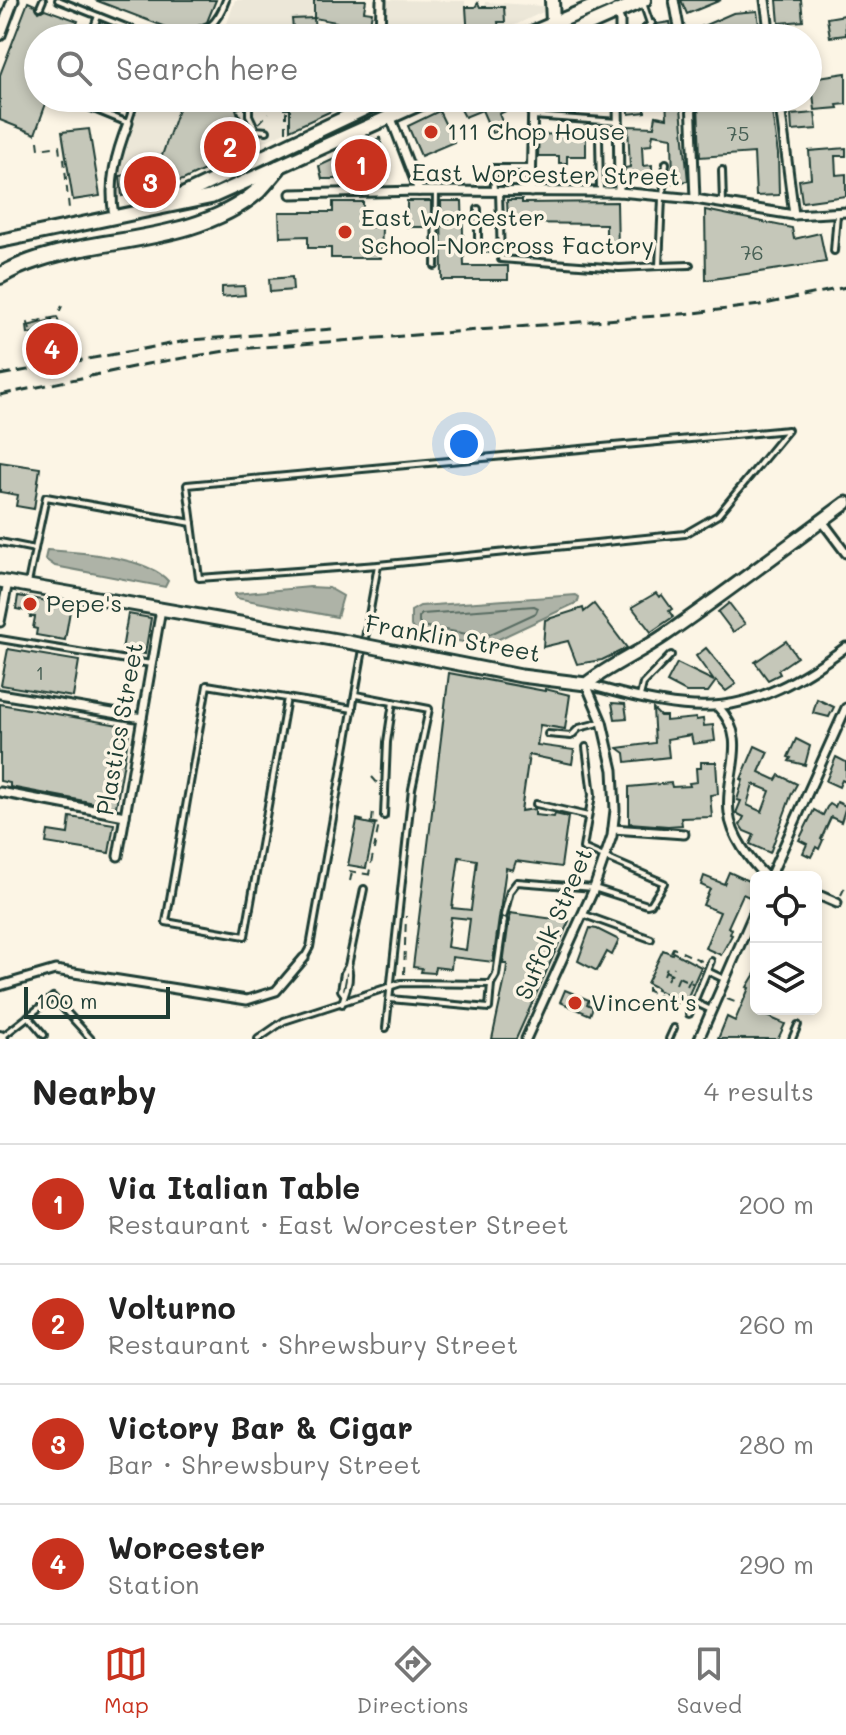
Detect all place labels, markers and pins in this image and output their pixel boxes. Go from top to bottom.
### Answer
place label: 111 Chop House [447,115,625,146]
pin: 2 [204,117,256,177]
marker: 111 Chop House [422,123,440,141]
pin: 1 [335,135,387,195]
pin: 3 [124,152,176,212]
place label: East Worcester School-Norcross Factory [361,201,654,260]
marker: East Worcester School-Norcross Factory [336,223,354,241]
pin: 4 [26,319,78,379]
place label: Pepe's [46,587,122,618]
marker: Pepe's [21,595,39,613]
place label: Vincent's [591,986,697,1017]
marker: Vincent's [566,994,584,1012]

